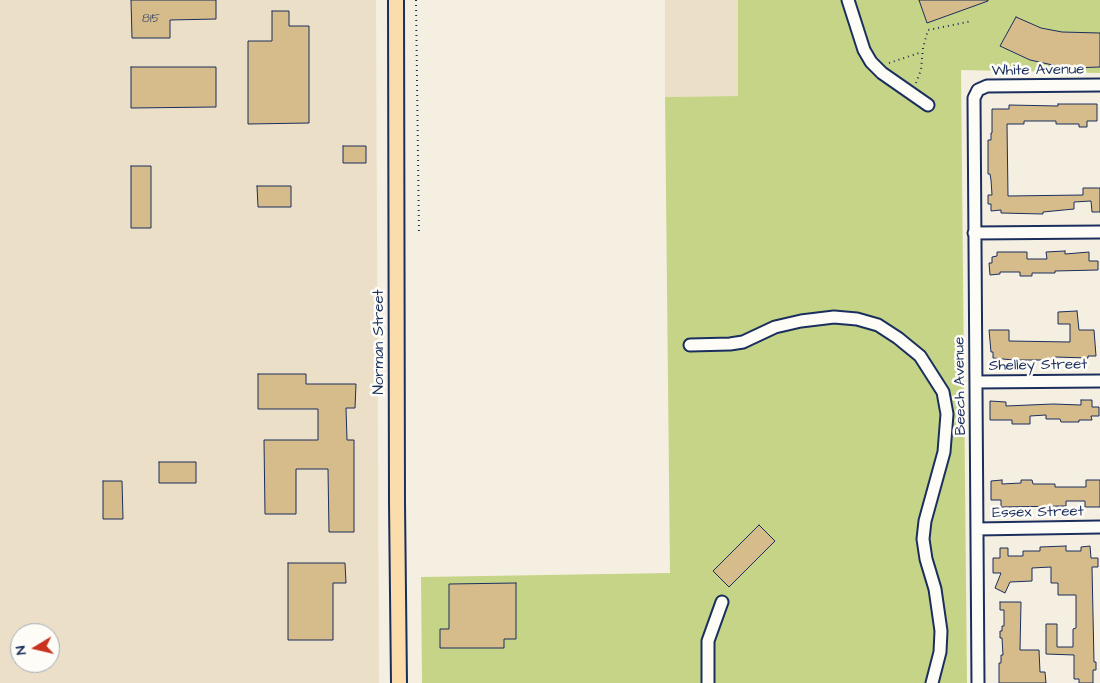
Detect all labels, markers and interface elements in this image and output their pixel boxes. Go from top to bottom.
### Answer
house number: 815 [142,12,160,26]
street label: White Avenue [991,61,1085,81]
street label: Norman Street [371,289,389,395]
street label: Beech Avenue [951,337,971,435]
street label: Shelley Street [989,356,1087,376]
street label: Essex Street [992,503,1084,523]
north arrow [10,623,60,673]
text: N [11,644,32,656]

